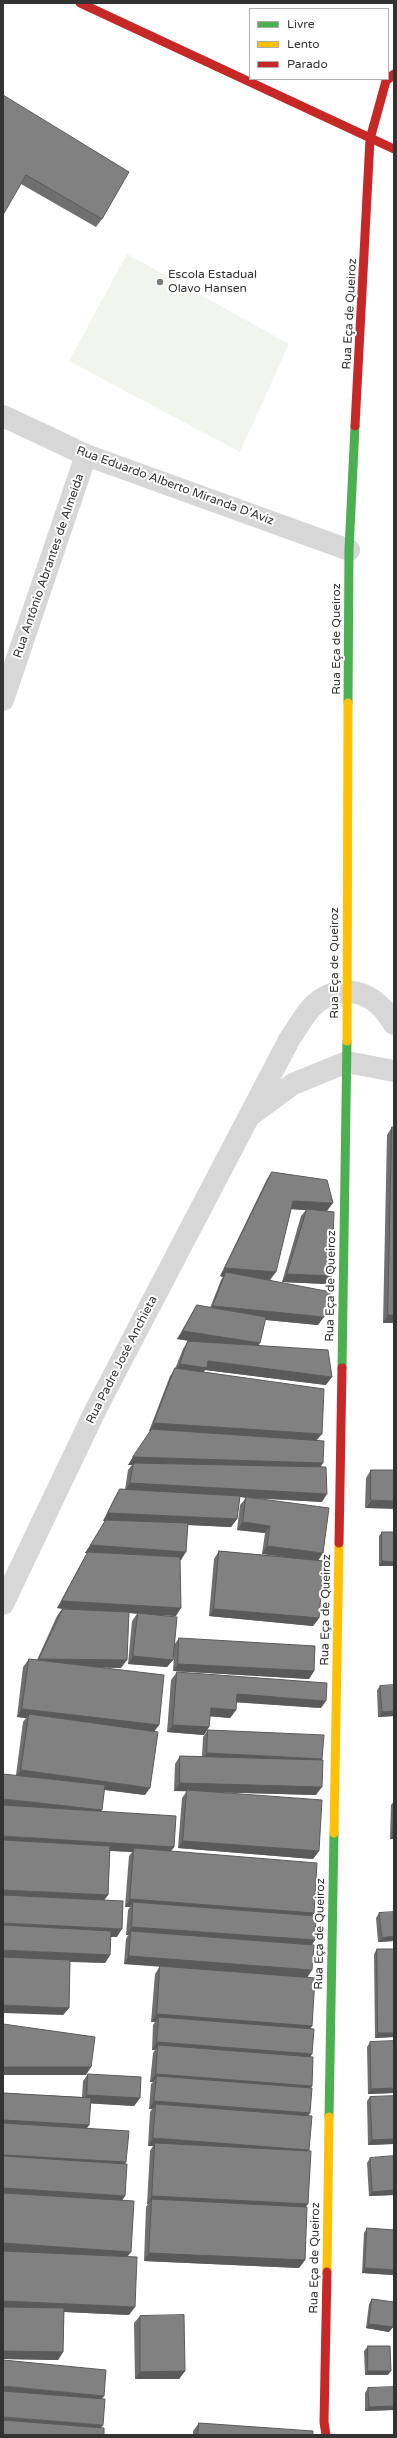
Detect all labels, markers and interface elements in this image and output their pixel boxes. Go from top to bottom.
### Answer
legend [249,8,389,80]
text: Livre [287,17,314,31]
text: Lento [287,37,320,51]
text: Parado [287,57,328,71]
street label: Rua Eça de Queiroz [340,258,360,370]
place label: Escola Estadual Olavo Hansen [168,268,257,296]
marker: Escola Estadual Olavo Hansen [155,277,165,287]
street label: Rua Eduardo Alberto Miranda D'Aviz [74,443,276,529]
street label: Rua Antônio Abrantes de Almeida [11,472,87,660]
street label: Rua Eça de Queiroz [330,583,344,695]
street label: Rua Eça de Queiroz [328,907,342,1019]
street label: Rua Eça de Queiroz [323,1230,339,1342]
street label: Rua Padre José Anchieta [83,1294,161,1426]
street label: Rua Eça de Queiroz [318,1554,334,1666]
street label: Rua Eça de Queiroz [312,1878,328,1990]
street label: Rua Eça de Queiroz [307,2202,323,2314]

